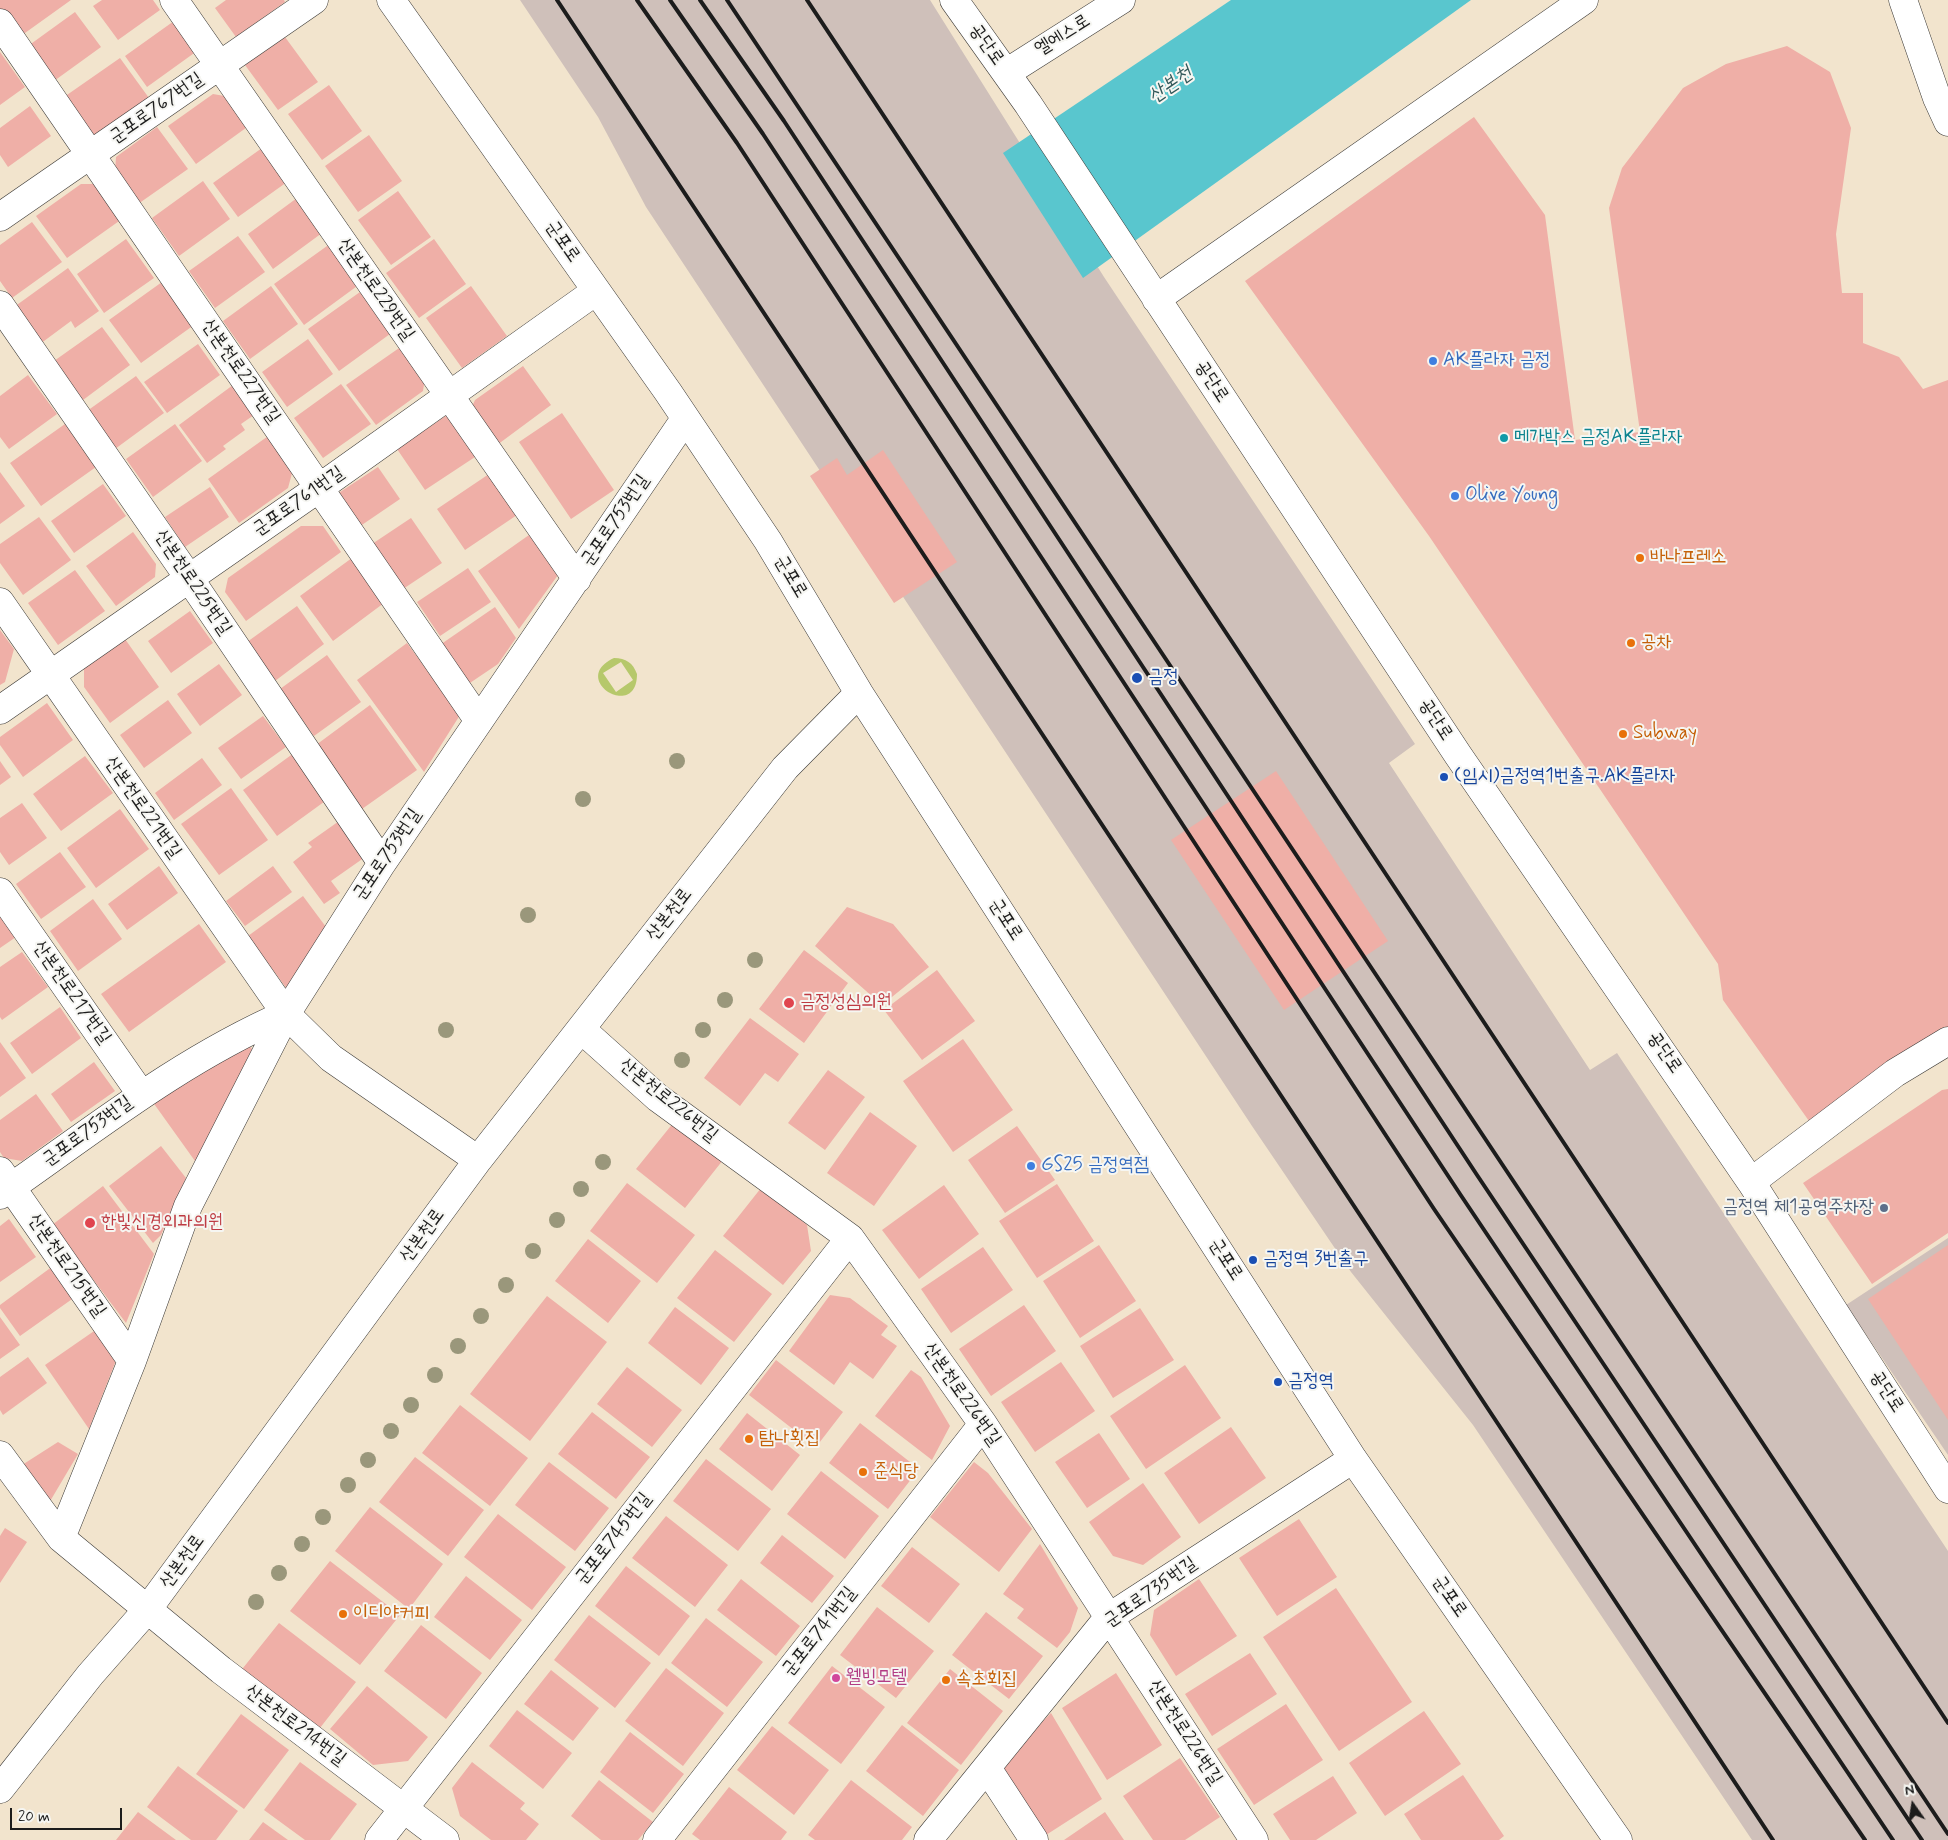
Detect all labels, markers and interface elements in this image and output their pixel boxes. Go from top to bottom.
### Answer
street label: 엘에스로 [1031,10,1095,62]
street label: 공단로 [964,20,1008,70]
water label: 산본천 [1144,62,1198,110]
street label: 군포로767번길 [106,68,208,150]
street label: 군포로 [540,217,584,267]
street label: 산본천로229번길 [331,234,419,346]
street label: 산본천로227번길 [196,316,284,428]
place label: AK플라자 금정 [1443,350,1550,372]
marker: AK플라자 금정 [1427,355,1439,367]
street label: 공단로 [1189,357,1233,407]
place label: 메가박스 금정AK플라자 [1514,427,1683,449]
marker: 메가박스 금정AK플라자 [1498,432,1510,444]
street label: 군포로761번길 [249,462,349,542]
street label: 군포로753번길 [577,471,655,571]
place label: Olive Young [1465,485,1558,507]
marker: Olive Young [1449,490,1461,502]
street label: 산본천로225번길 [149,526,235,640]
place label: 바나프레소 [1650,547,1726,569]
street label: 군포로 [768,551,812,603]
marker: 바나프레소 [1634,552,1646,564]
place label: 공차 [1641,632,1672,654]
marker: 공차 [1625,637,1637,649]
place label: 금정 [1148,667,1179,689]
marker: 금정 [1130,671,1144,685]
street label: 공단로 [1413,695,1457,745]
place label: Subway [1633,723,1697,745]
marker: Subway [1617,728,1629,740]
street label: 산본천로221번길 [99,753,185,863]
place label: (임시)금정역1번출구.AK플라자 [1454,766,1675,788]
marker: (임시)금정역1번출구.AK플라자 [1438,771,1450,783]
street label: 군포로753번길 [349,805,427,905]
street label: 산본천로 [642,884,698,946]
street label: 군포로 [983,895,1027,945]
street label: 산본천로217번길 [27,937,115,1049]
place label: 금정성심의원 [800,992,892,1014]
marker: 금정성심의원 [782,996,796,1010]
street label: 공단로 [1642,1028,1686,1078]
street label: 산본천로226번길 [614,1054,722,1148]
street label: 군포로753번길 [38,1092,138,1172]
place label: GS25 금정역점 [1041,1155,1149,1177]
marker: GS25 금정역점 [1025,1160,1037,1172]
place label: 금정역 제1공영주차장 [1723,1197,1874,1219]
marker: 금정역 제1공영주차장 [1878,1202,1890,1214]
street label: 산본천로 [396,1205,450,1267]
street label: 산본천로215번길 [22,1210,110,1322]
place label: 한빛신경외과의원 [101,1212,223,1234]
marker: 한빛신경외과의원 [83,1216,97,1230]
street label: 군포로 [1203,1235,1247,1285]
place label: 금정역 3번출구 [1263,1249,1368,1271]
marker: 금정역 3번출구 [1247,1254,1259,1266]
street label: 산본천로226번길 [917,1339,1005,1451]
street label: 공단로 [1864,1367,1908,1417]
place label: 금정역 [1288,1371,1334,1393]
marker: 금정역 [1272,1376,1284,1388]
place label: 탐나횟집 [759,1428,820,1450]
marker: 탐나횟집 [743,1433,755,1445]
place label: 준식당 [873,1461,919,1483]
marker: 준식당 [857,1466,869,1478]
street label: 군포로745번길 [571,1488,657,1590]
street label: 산본천로 [156,1531,210,1593]
street label: 군포로735번길 [1100,1553,1202,1633]
street label: 군포로 [1427,1572,1471,1622]
street label: 군포로741번길 [778,1583,862,1681]
place label: 이디야커피 [353,1603,429,1625]
marker: 이디야커피 [337,1608,349,1620]
place label: 웰빙모텔 [846,1667,907,1689]
place label: 속초회집 [956,1669,1017,1691]
marker: 웰빙모텔 [830,1672,842,1684]
marker: 속초회집 [940,1674,952,1686]
street label: 산본천로226번길 [1142,1676,1226,1790]
street label: 산본천로214번길 [240,1681,350,1771]
north arrow [1888,1780,1938,1830]
text: N [1903,1781,1916,1800]
scale bar [12,1798,125,1830]
text: 20 m [18,1807,50,1827]

